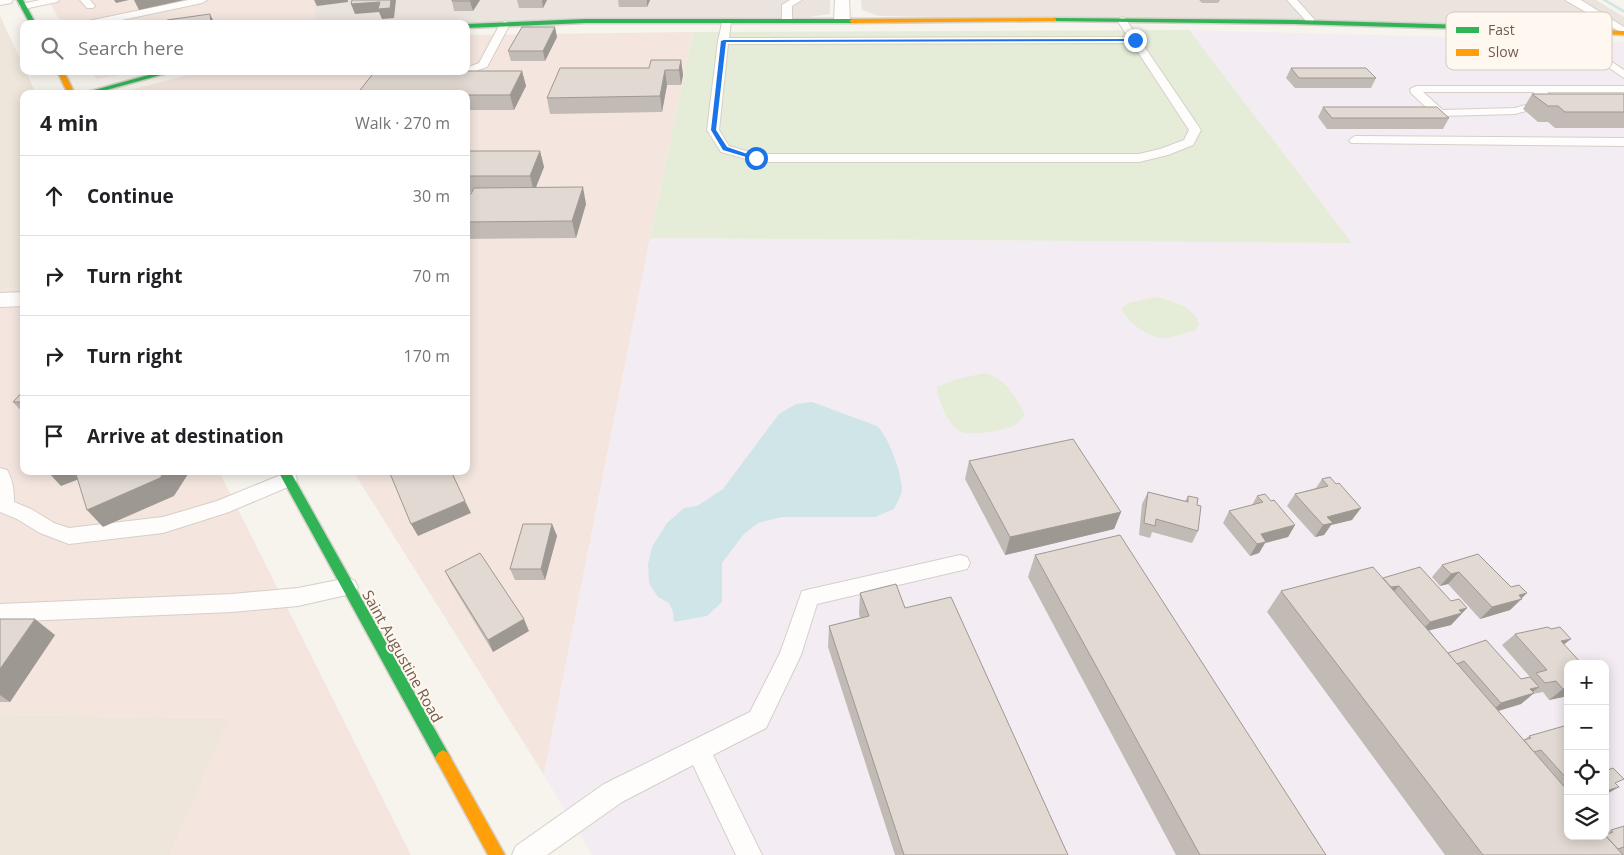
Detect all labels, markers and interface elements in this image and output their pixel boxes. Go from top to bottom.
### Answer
legend [1446,12,1612,70]
search box [20,20,470,75]
text: Fast [1488,20,1515,39]
route end [1124,29,1147,52]
icon: search [38,34,66,62]
text: Search here [78,35,184,61]
text: Slow [1488,42,1519,61]
text: 4 min [40,109,98,137]
text: Walk · 270 m [355,112,450,134]
route start [745,147,768,170]
icon: ahead [40,182,68,210]
text: Continue [87,183,174,209]
text: 30 m [413,185,450,207]
icon: right [40,262,68,290]
text: Turn right [87,263,182,289]
text: 70 m [413,265,450,287]
icon: right [40,342,68,370]
text: Turn right [87,343,182,369]
text: 170 m [404,345,450,367]
icon: arrive [40,422,68,450]
text: Arrive at destination [87,423,284,449]
street label: Saint Augustine Road [358,586,448,726]
map controls [1564,660,1609,840]
button: + [1564,660,1609,705]
button: − [1564,705,1609,750]
button: locate [1564,750,1609,795]
button: layers [1564,795,1609,840]

